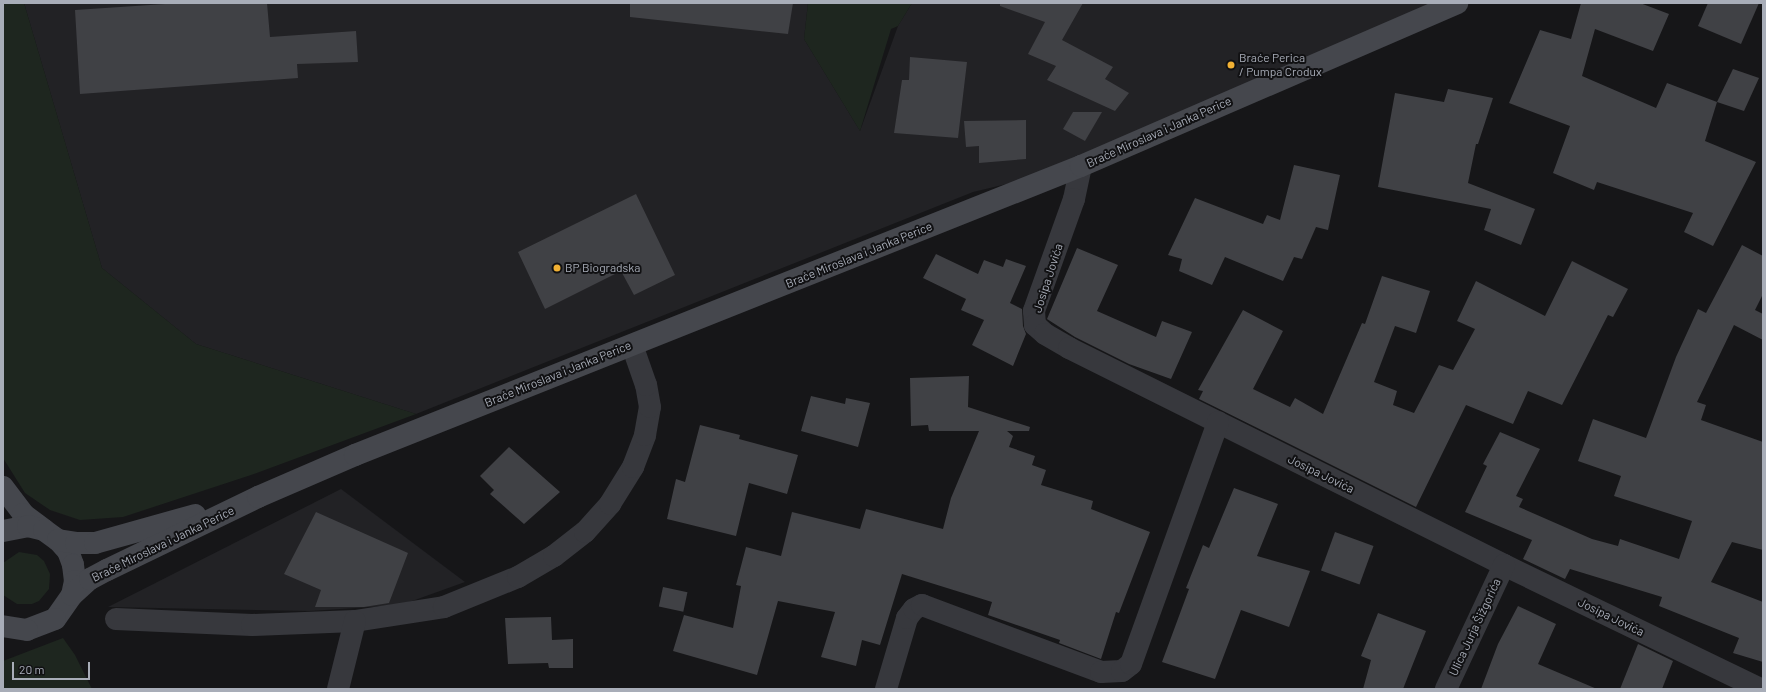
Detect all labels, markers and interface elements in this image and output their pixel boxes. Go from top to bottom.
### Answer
place label: Braće Perica / Pumpa Crodux [1239,51,1322,79]
marker: Braće Perica / Pumpa Crodux [1226,60,1236,70]
street label: Braće Miroslava i Janka Perice [1084,94,1234,170]
street label: Braće Miroslava i Janka Perice [784,219,934,291]
street label: Josipa Jovića [1030,242,1066,314]
place label: BP Biogradska [565,261,640,275]
marker: BP Biogradska [552,263,562,273]
street label: Braće Miroslava i Janka Perice [483,338,633,410]
street label: Josipa Jovića [1286,452,1356,496]
street label: Braće Miroslava i Janka Perice [89,503,237,585]
street label: Ulica Jurja Šižgorića [1446,576,1504,678]
street label: Josipa Jovića [1576,595,1646,639]
scale bar [14,654,92,680]
text: 20 m [19,662,45,676]

